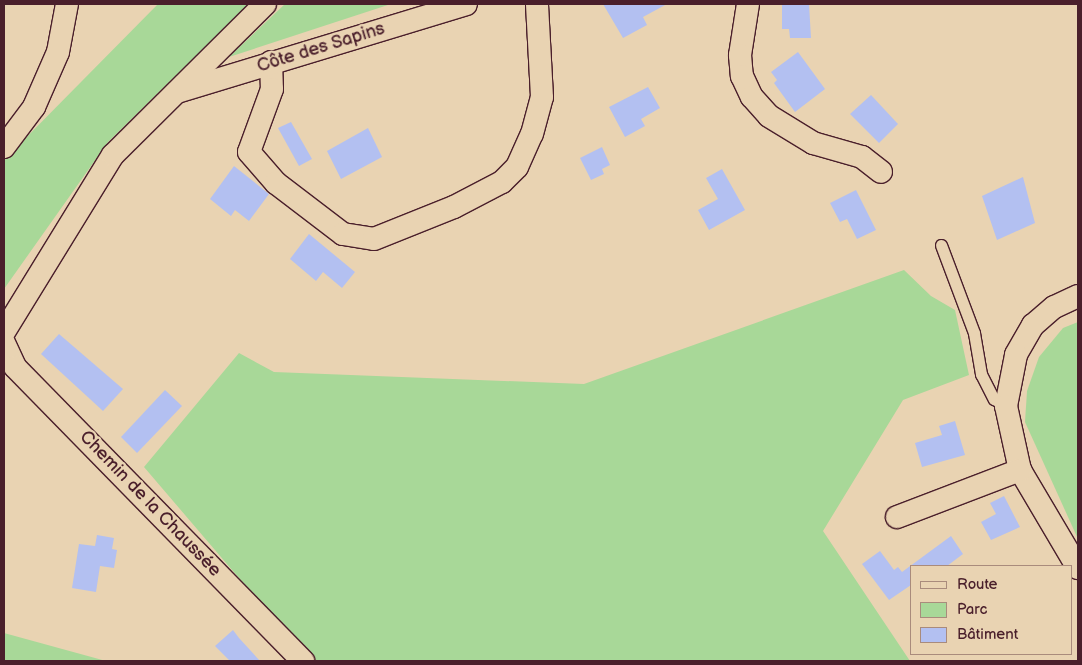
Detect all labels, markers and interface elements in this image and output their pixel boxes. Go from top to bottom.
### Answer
street label: Côte des Sapins [254,18,388,78]
street label: Chemin de la Chaussée [75,427,225,581]
legend [910,565,1072,655]
text: Route [957,575,997,594]
text: Parc [957,600,987,619]
text: Bâtiment [957,625,1018,644]

